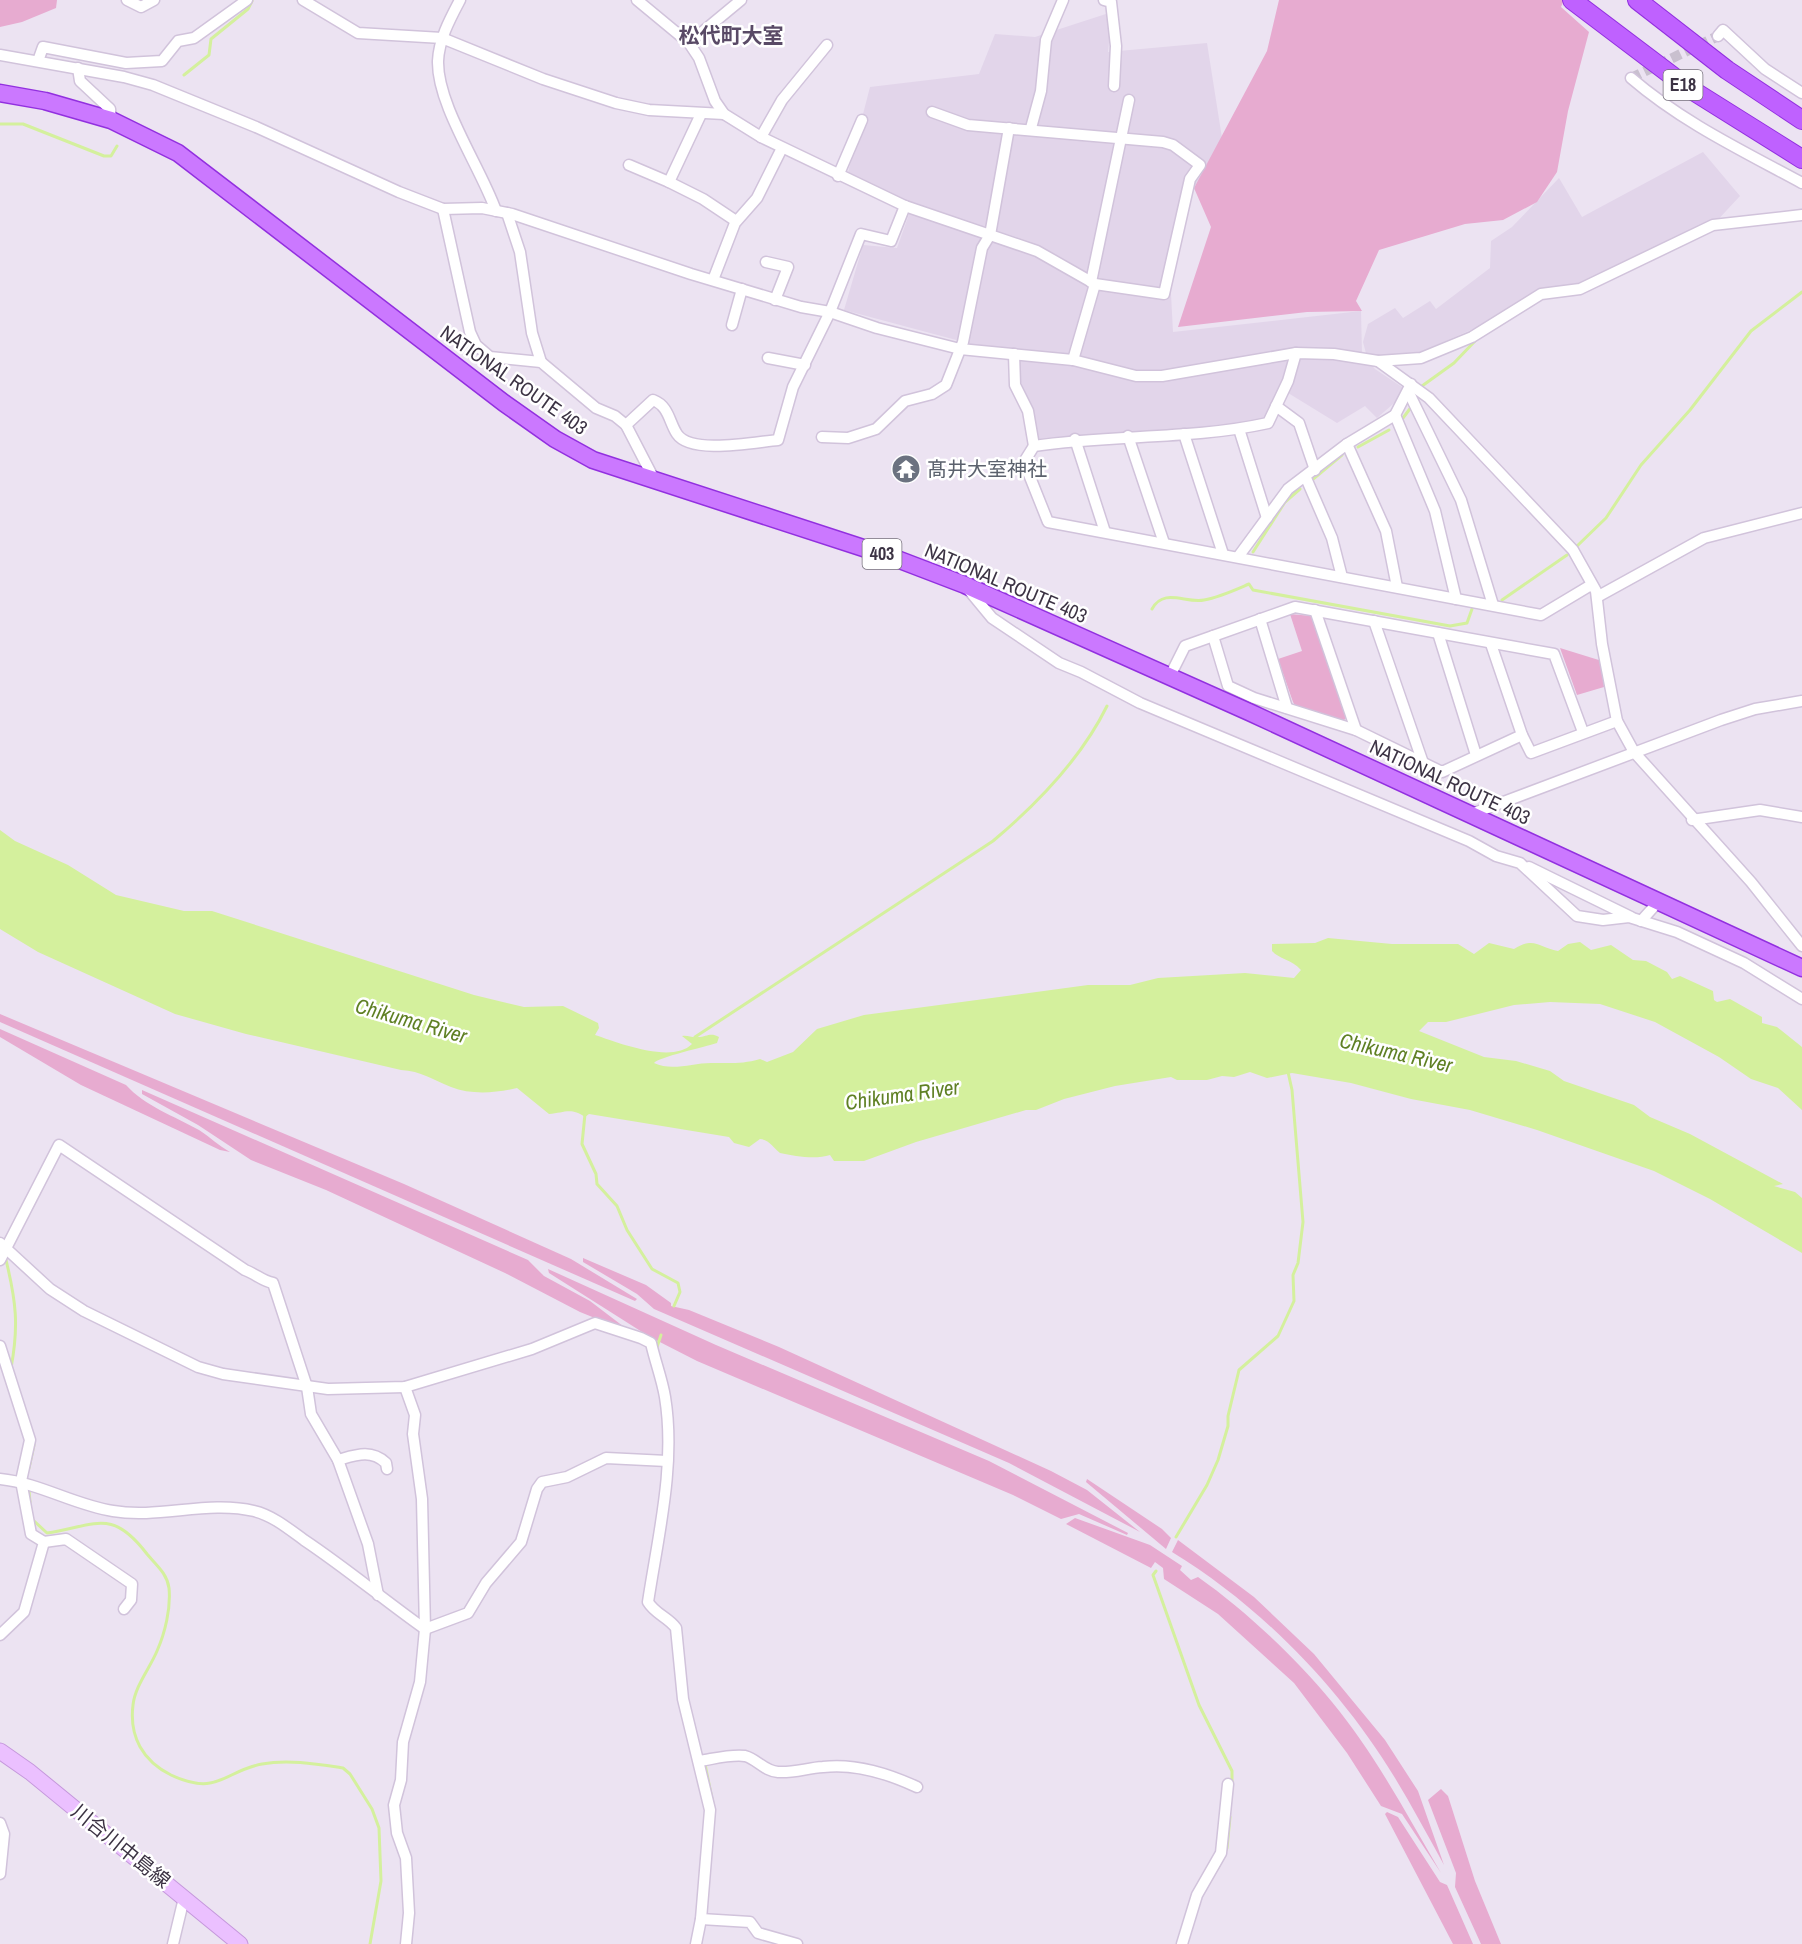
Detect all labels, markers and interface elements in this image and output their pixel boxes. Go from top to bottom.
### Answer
district label: 松代町大室 [679,21,784,50]
road number: E18 [1664,70,1702,100]
street label: NATIONAL ROUTE 403 [435,319,593,441]
temple icon: 髙井大室神社 [890,453,922,485]
place label: 髙井大室神社 [927,455,1047,482]
street label: NATIONAL ROUTE 403 [921,536,1092,629]
road number: 403 [862,539,902,569]
street label: NATIONAL ROUTE 403 [1366,733,1535,831]
water label: Chikuma River [352,991,472,1051]
water label: Chikuma River [1337,1025,1457,1080]
water label: Chikuma River [843,1072,962,1117]
street label: 川合川中島線 [66,1797,176,1894]

